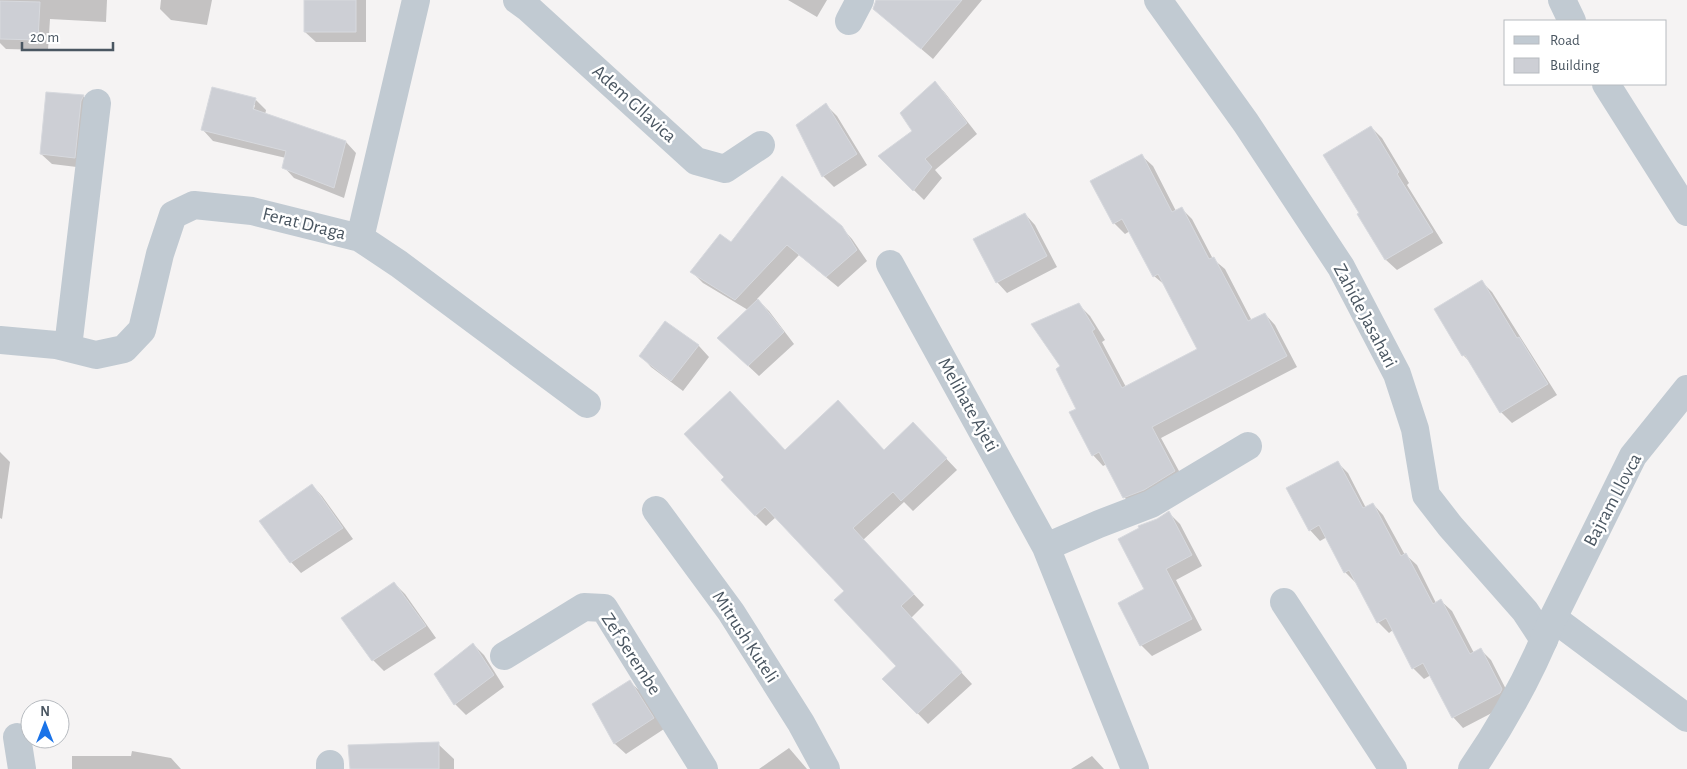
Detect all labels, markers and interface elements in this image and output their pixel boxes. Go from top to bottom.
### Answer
scale bar [22,20,114,52]
legend [1504,20,1667,85]
text: 20 m [30,30,59,45]
text: Road [1550,33,1580,48]
text: Building [1550,58,1600,73]
street label: Adem Gllavica [589,62,680,146]
street label: Ferat Draga [260,204,348,244]
street label: Zahide Jasahari [1330,261,1400,371]
street label: Melihate Ajeti [934,355,1002,455]
street label: Bajram Llovca [1581,450,1645,550]
street label: Mitrush Kuteli [708,588,782,686]
street label: Zef Serembe [598,610,664,698]
north arrow [20,699,70,749]
text: N [40,705,50,719]

